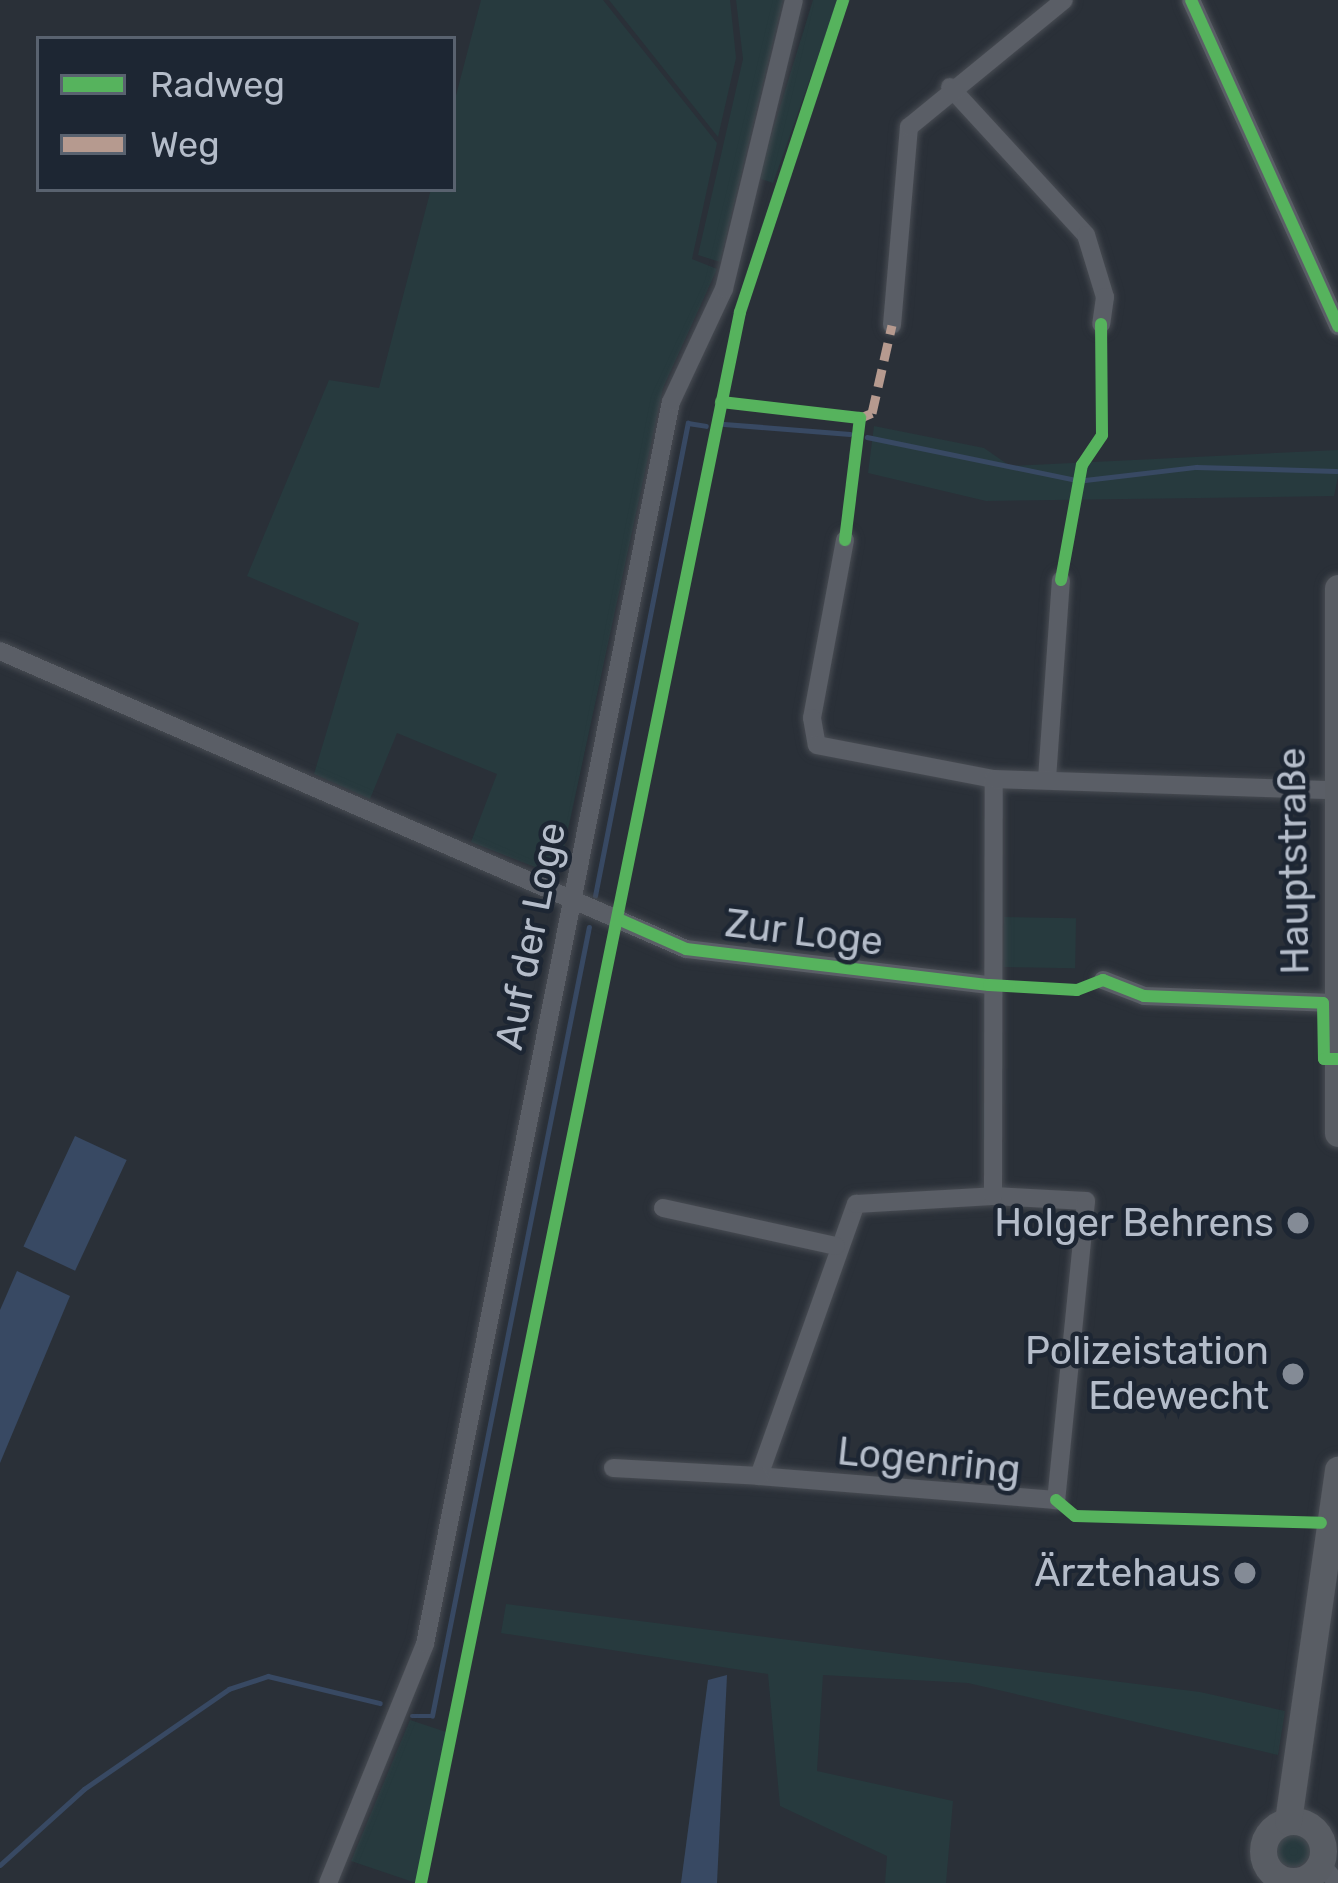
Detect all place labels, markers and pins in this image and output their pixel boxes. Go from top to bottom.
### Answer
place label: Holger Behrens [993,1200,1274,1246]
marker: Holger Behrens [1285,1210,1311,1236]
place label: Polizeistation Edewecht [1025,1329,1269,1420]
marker: Polizeistation Edewecht [1280,1361,1306,1387]
place label: Ärztehaus [1034,1550,1221,1596]
marker: Ärztehaus [1232,1560,1258,1586]

